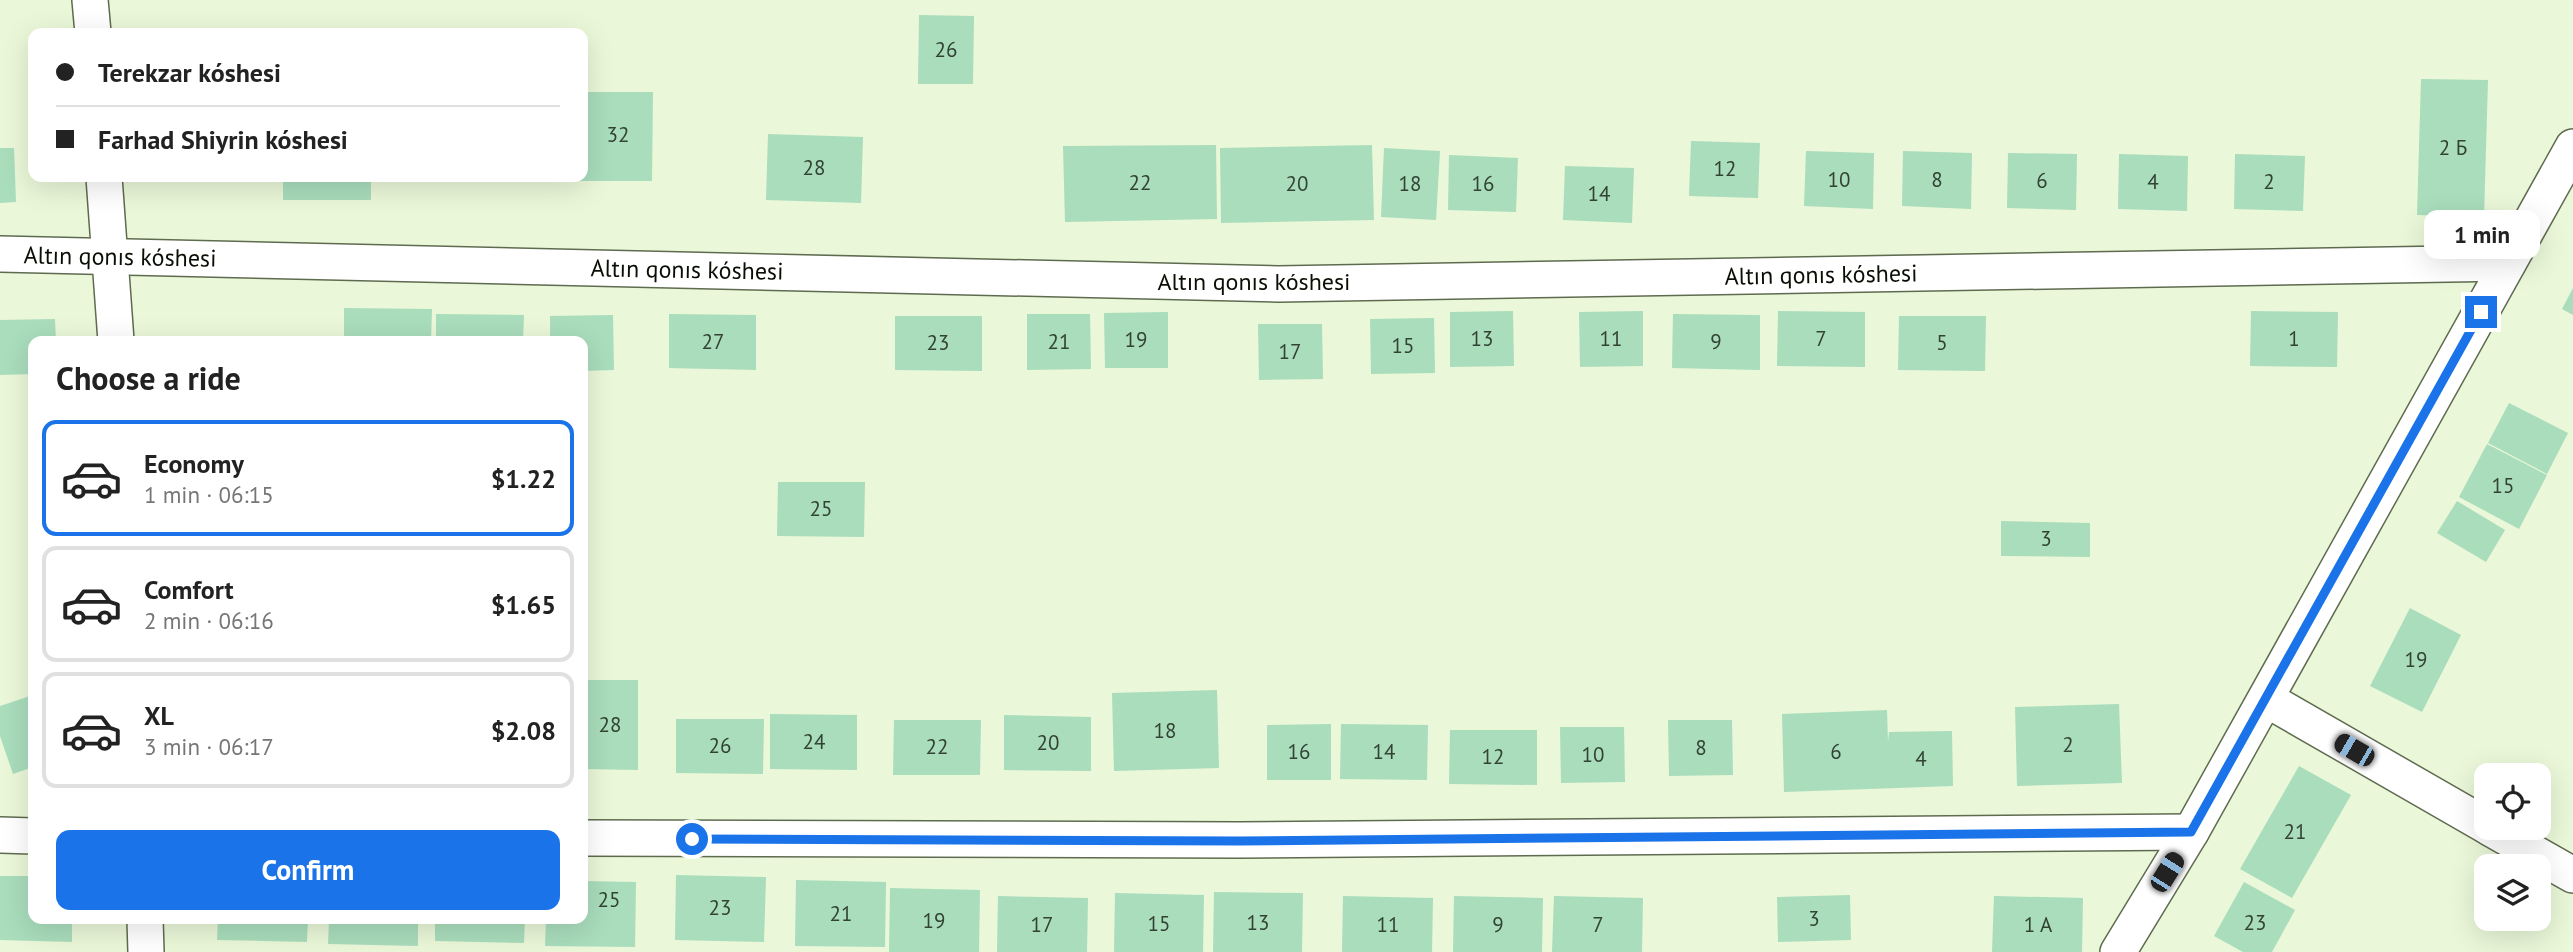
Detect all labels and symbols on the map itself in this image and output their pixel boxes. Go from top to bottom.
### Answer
house number: 26 [935,36,957,63]
house number: 32 [607,121,629,148]
house number: 2 Б [2439,134,2467,161]
house number: 28 [803,154,825,181]
house number: 12 [1714,155,1736,182]
house number: 10 [1828,166,1850,193]
house number: 8 [1931,166,1943,193]
house number: 6 [2036,167,2048,194]
house number: 4 [2147,168,2159,195]
house number: 2 [2263,168,2275,195]
house number: 22 [1129,169,1151,196]
house number: 20 [1286,170,1308,197]
house number: 18 [1399,170,1421,197]
house number: 16 [1472,170,1494,197]
house number: 14 [1588,180,1610,207]
callout: 1 min [2423,210,2539,260]
street label: Altın qonıs kóshesi [23,239,217,274]
street label: Altın qonıs kóshesi [590,252,784,287]
street label: Altın qonıs kóshesi [1724,257,1918,292]
street label: Altın qonıs kóshesi [1157,266,1351,297]
route end [2465,296,2497,328]
house number: 13 [1471,325,1493,352]
house number: 11 [1600,325,1622,352]
house number: 7 [1815,325,1827,352]
house number: 1 [2288,325,2300,352]
house number: 19 [1125,326,1147,353]
house number: 27 [702,328,724,355]
house number: 21 [1048,328,1070,355]
house number: 9 [1710,328,1722,355]
house number: 23 [927,329,949,356]
house number: 5 [1936,329,1948,356]
house number: 15 [1392,332,1414,359]
house number: 17 [1279,338,1301,365]
house number: 15 [2492,472,2514,499]
house number: 25 [810,495,832,522]
house number: 3 [2040,525,2052,552]
house number: 19 [2405,646,2427,673]
house number: 28 [599,711,621,738]
house number: 18 [1154,717,1176,744]
house number: 24 [803,728,825,755]
house number: 20 [1037,729,1059,756]
car [2331,730,2378,770]
house number: 2 [2062,731,2074,758]
house number: 26 [709,732,731,759]
house number: 22 [926,733,948,760]
house number: 8 [1695,734,1707,761]
house number: 16 [1288,738,1310,765]
house number: 14 [1373,738,1395,765]
house number: 6 [1830,738,1842,765]
house number: 10 [1582,741,1604,768]
house number: 12 [1482,743,1504,770]
house number: 4 [1915,745,1927,772]
house number: 21 [2284,818,2306,845]
route start [676,823,708,855]
car [2147,849,2188,895]
house number: 25 [598,886,620,913]
house number: 23 [709,894,731,921]
house number: 21 [830,900,852,927]
house number: 3 [1808,905,1820,932]
house number: 19 [923,907,945,934]
house number: 13 [1247,909,1269,936]
house number: 23 [2244,909,2266,936]
house number: 15 [1148,910,1170,937]
house number: 17 [1031,911,1053,938]
house number: 11 [1377,911,1399,938]
house number: 9 [1492,911,1504,938]
house number: 7 [1592,911,1604,938]
house number: 1 А [2024,911,2053,938]

